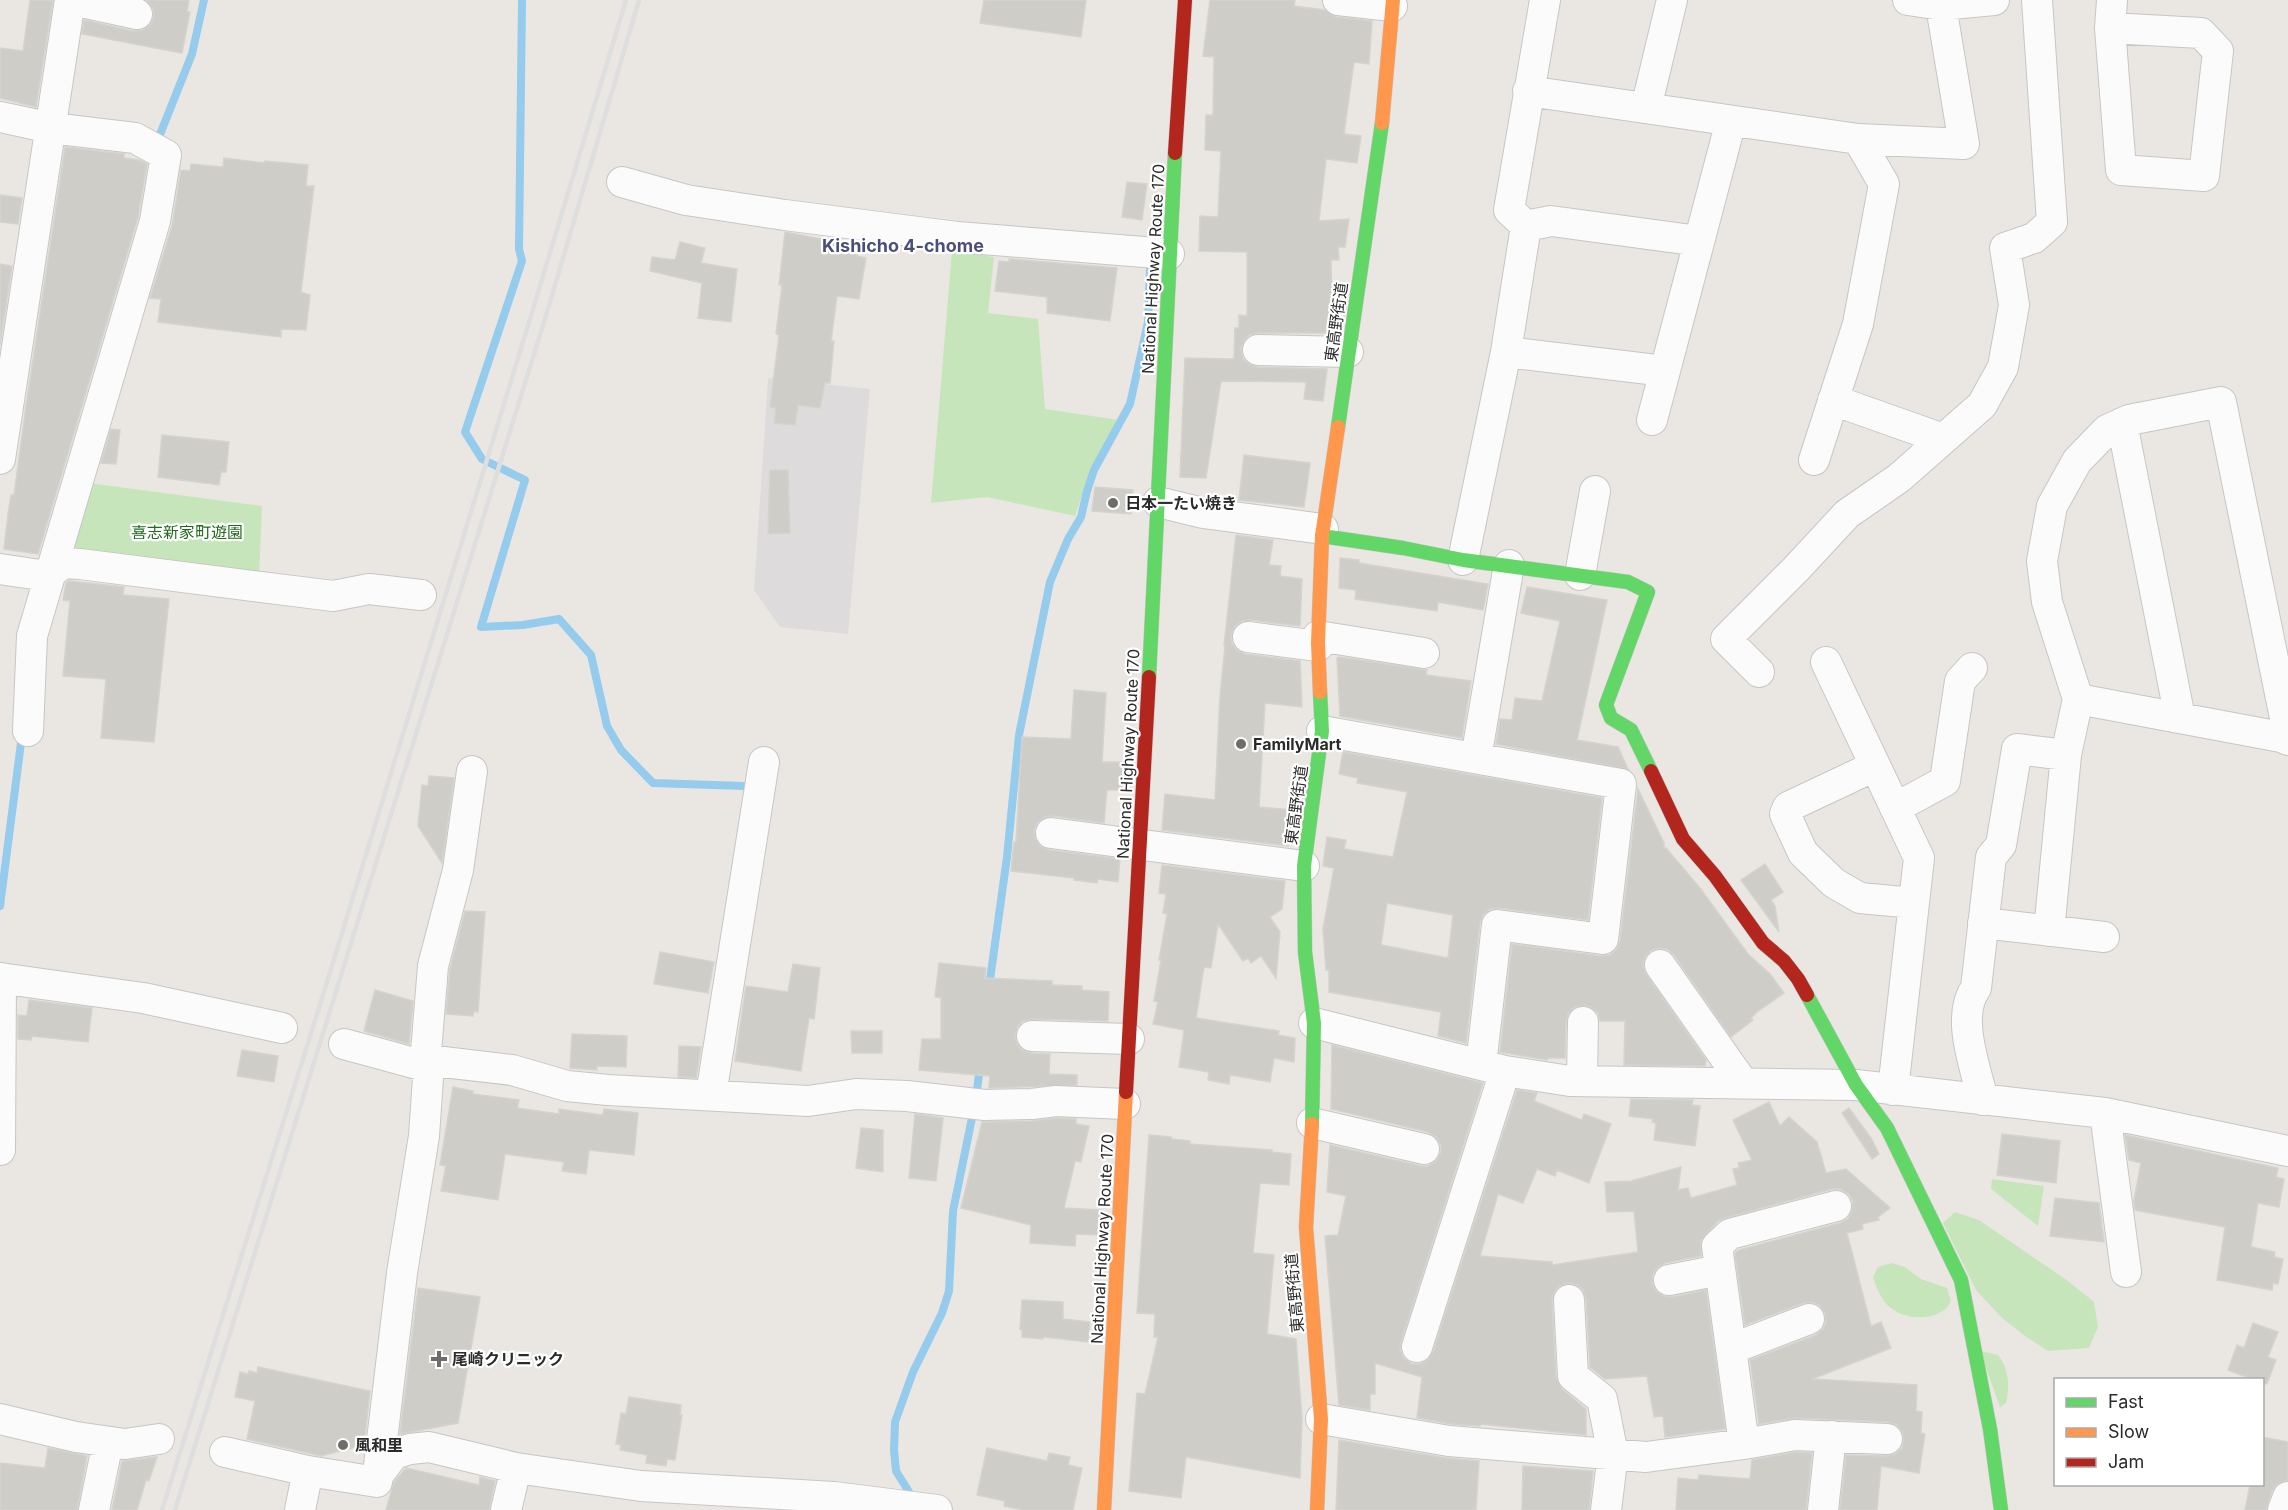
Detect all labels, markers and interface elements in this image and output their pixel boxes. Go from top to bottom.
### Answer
street label: National Highway Route 170 [1138,163,1168,375]
district label: Kishicho 4-chome [822,235,984,256]
street label: 東高野街道 [1321,281,1351,363]
place label: 日本一たい焼き [1125,493,1237,513]
marker: 日本一たい焼き [1106,496,1120,510]
park label: 喜志新家町遊園 [131,522,243,542]
street label: National Highway Route 170 [1113,648,1143,860]
place label: FamilyMart [1253,734,1342,754]
marker: FamilyMart [1234,737,1248,751]
street label: 東高野街道 [1281,764,1311,846]
street label: National Highway Route 170 [1087,1133,1117,1345]
street label: 東高野街道 [1281,1252,1307,1334]
place label: 尾崎クリニック [452,1349,564,1369]
marker: 尾崎クリニック [430,1350,448,1368]
legend [2054,1378,2264,1486]
text: Fast [2108,1391,2144,1412]
text: Slow [2108,1421,2149,1442]
place label: 風和里 [355,1435,403,1455]
marker: 風和里 [336,1438,350,1452]
text: Jam [2108,1451,2144,1472]

